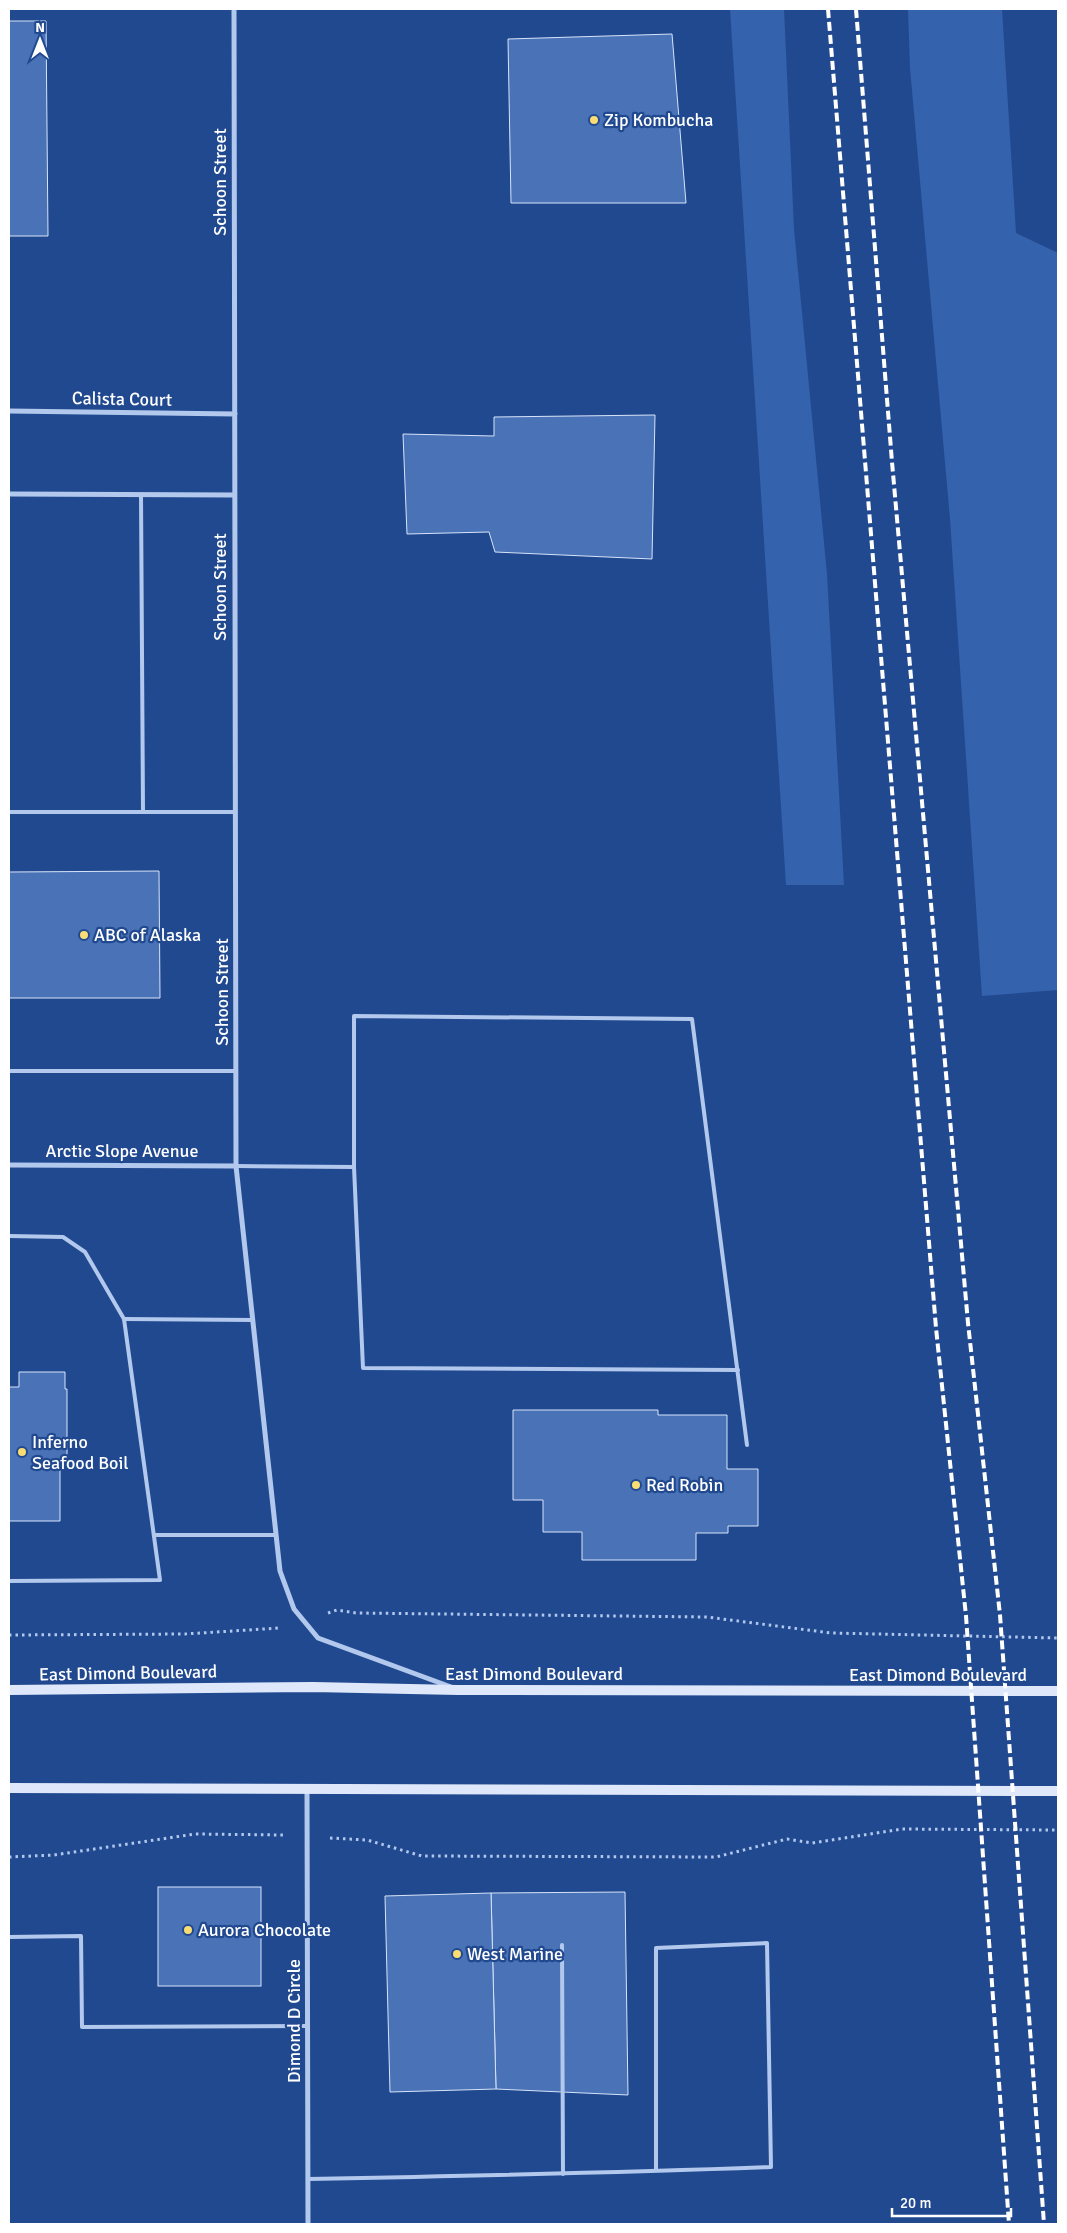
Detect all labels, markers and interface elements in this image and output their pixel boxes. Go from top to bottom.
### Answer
north arrow [15,15,65,65]
text: N [35,19,45,36]
place label: Zip Kombucha [604,109,713,131]
marker: Zip Kombucha [588,114,600,126]
street label: Schoon Street [209,128,231,236]
street label: Calista Court [72,387,172,411]
street label: Schoon Street [209,533,231,641]
place label: ABC of Alaska [94,924,201,946]
marker: ABC of Alaska [78,929,90,941]
street label: Schoon Street [211,938,233,1046]
street label: Arctic Slope Avenue [46,1140,198,1162]
place label: Inferno Seafood Boil [32,1431,129,1474]
marker: Inferno Seafood Boil [16,1446,28,1458]
place label: Red Robin [646,1474,723,1496]
marker: Red Robin [630,1479,642,1491]
street label: East Dimond Boulevard [39,1660,217,1686]
street label: East Dimond Boulevard [445,1663,623,1685]
street label: East Dimond Boulevard [849,1664,1027,1686]
place label: Aurora Chocolate [198,1919,331,1941]
marker: Aurora Chocolate [182,1924,194,1936]
place label: West Marine [467,1943,563,1965]
marker: West Marine [451,1948,463,1960]
street label: Dimond D Circle [283,1959,305,2083]
scale bar [892,2186,1011,2218]
text: 20 m [900,2194,931,2212]

